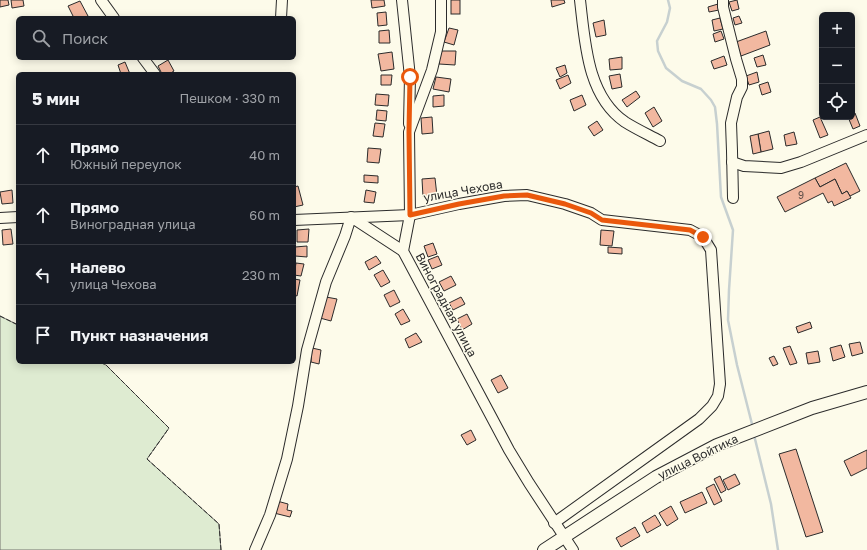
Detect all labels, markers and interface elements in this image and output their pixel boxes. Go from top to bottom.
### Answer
map controls [819,12,855,120]
button: + [819,12,855,48]
search box [16,16,296,60]
icon: search [30,27,52,49]
text: Поиск [62,29,108,47]
button: − [819,48,855,84]
route start [401,68,419,86]
button: locate [819,84,855,120]
text: 5 мин [32,88,80,109]
text: Пешком · 330 m [179,90,280,106]
text: Прямо [70,138,119,156]
icon: ahead [32,144,54,166]
text: 40 m [249,147,280,163]
text: Южный переулок [70,156,182,172]
street label: улица Чехова [422,176,504,205]
house number: 9 [798,189,804,201]
text: Прямо [70,198,119,216]
icon: ahead [32,204,54,226]
text: 60 m [249,207,280,223]
text: Виноградная улица [70,216,196,232]
route end [694,228,712,246]
street label: Виноградная улица [413,250,480,359]
text: Налево [70,258,126,276]
icon: left [32,264,54,286]
text: 230 m [242,267,280,283]
text: улица Чехова [70,276,157,292]
icon: arrive [32,324,54,346]
text: Пункт назначения [70,326,208,344]
street label: улица Войтика [655,431,740,482]

